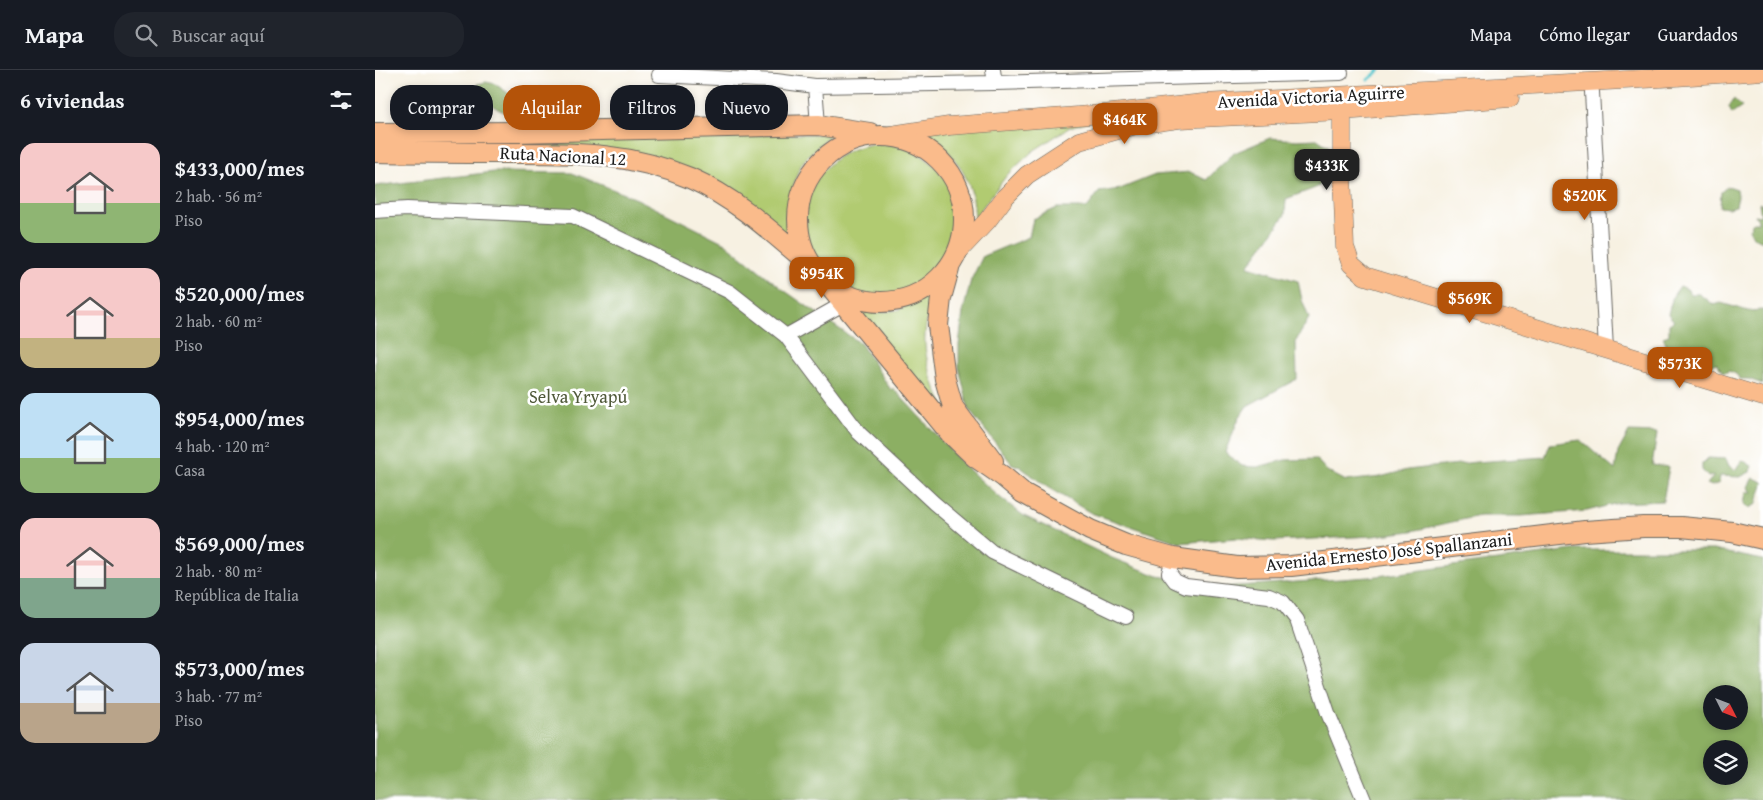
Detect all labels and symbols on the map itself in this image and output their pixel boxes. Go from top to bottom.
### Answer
street label: Avenida Victoria Aguirre [1217,78,1405,115]
pin: $464K [1090,102,1160,145]
street label: Ruta Nacional 12 [499,139,627,172]
pin: $433K [1292,148,1362,191]
pin: $520K [1550,178,1620,221]
pin: $954K [787,256,857,299]
pin: $569K [1435,282,1505,324]
pin: $573K [1645,346,1715,389]
park label: Selva Yryapú [529,383,627,410]
street label: Avenida Ernesto José Spallanzani [1264,525,1514,578]
north arrow [1703,685,1747,730]

